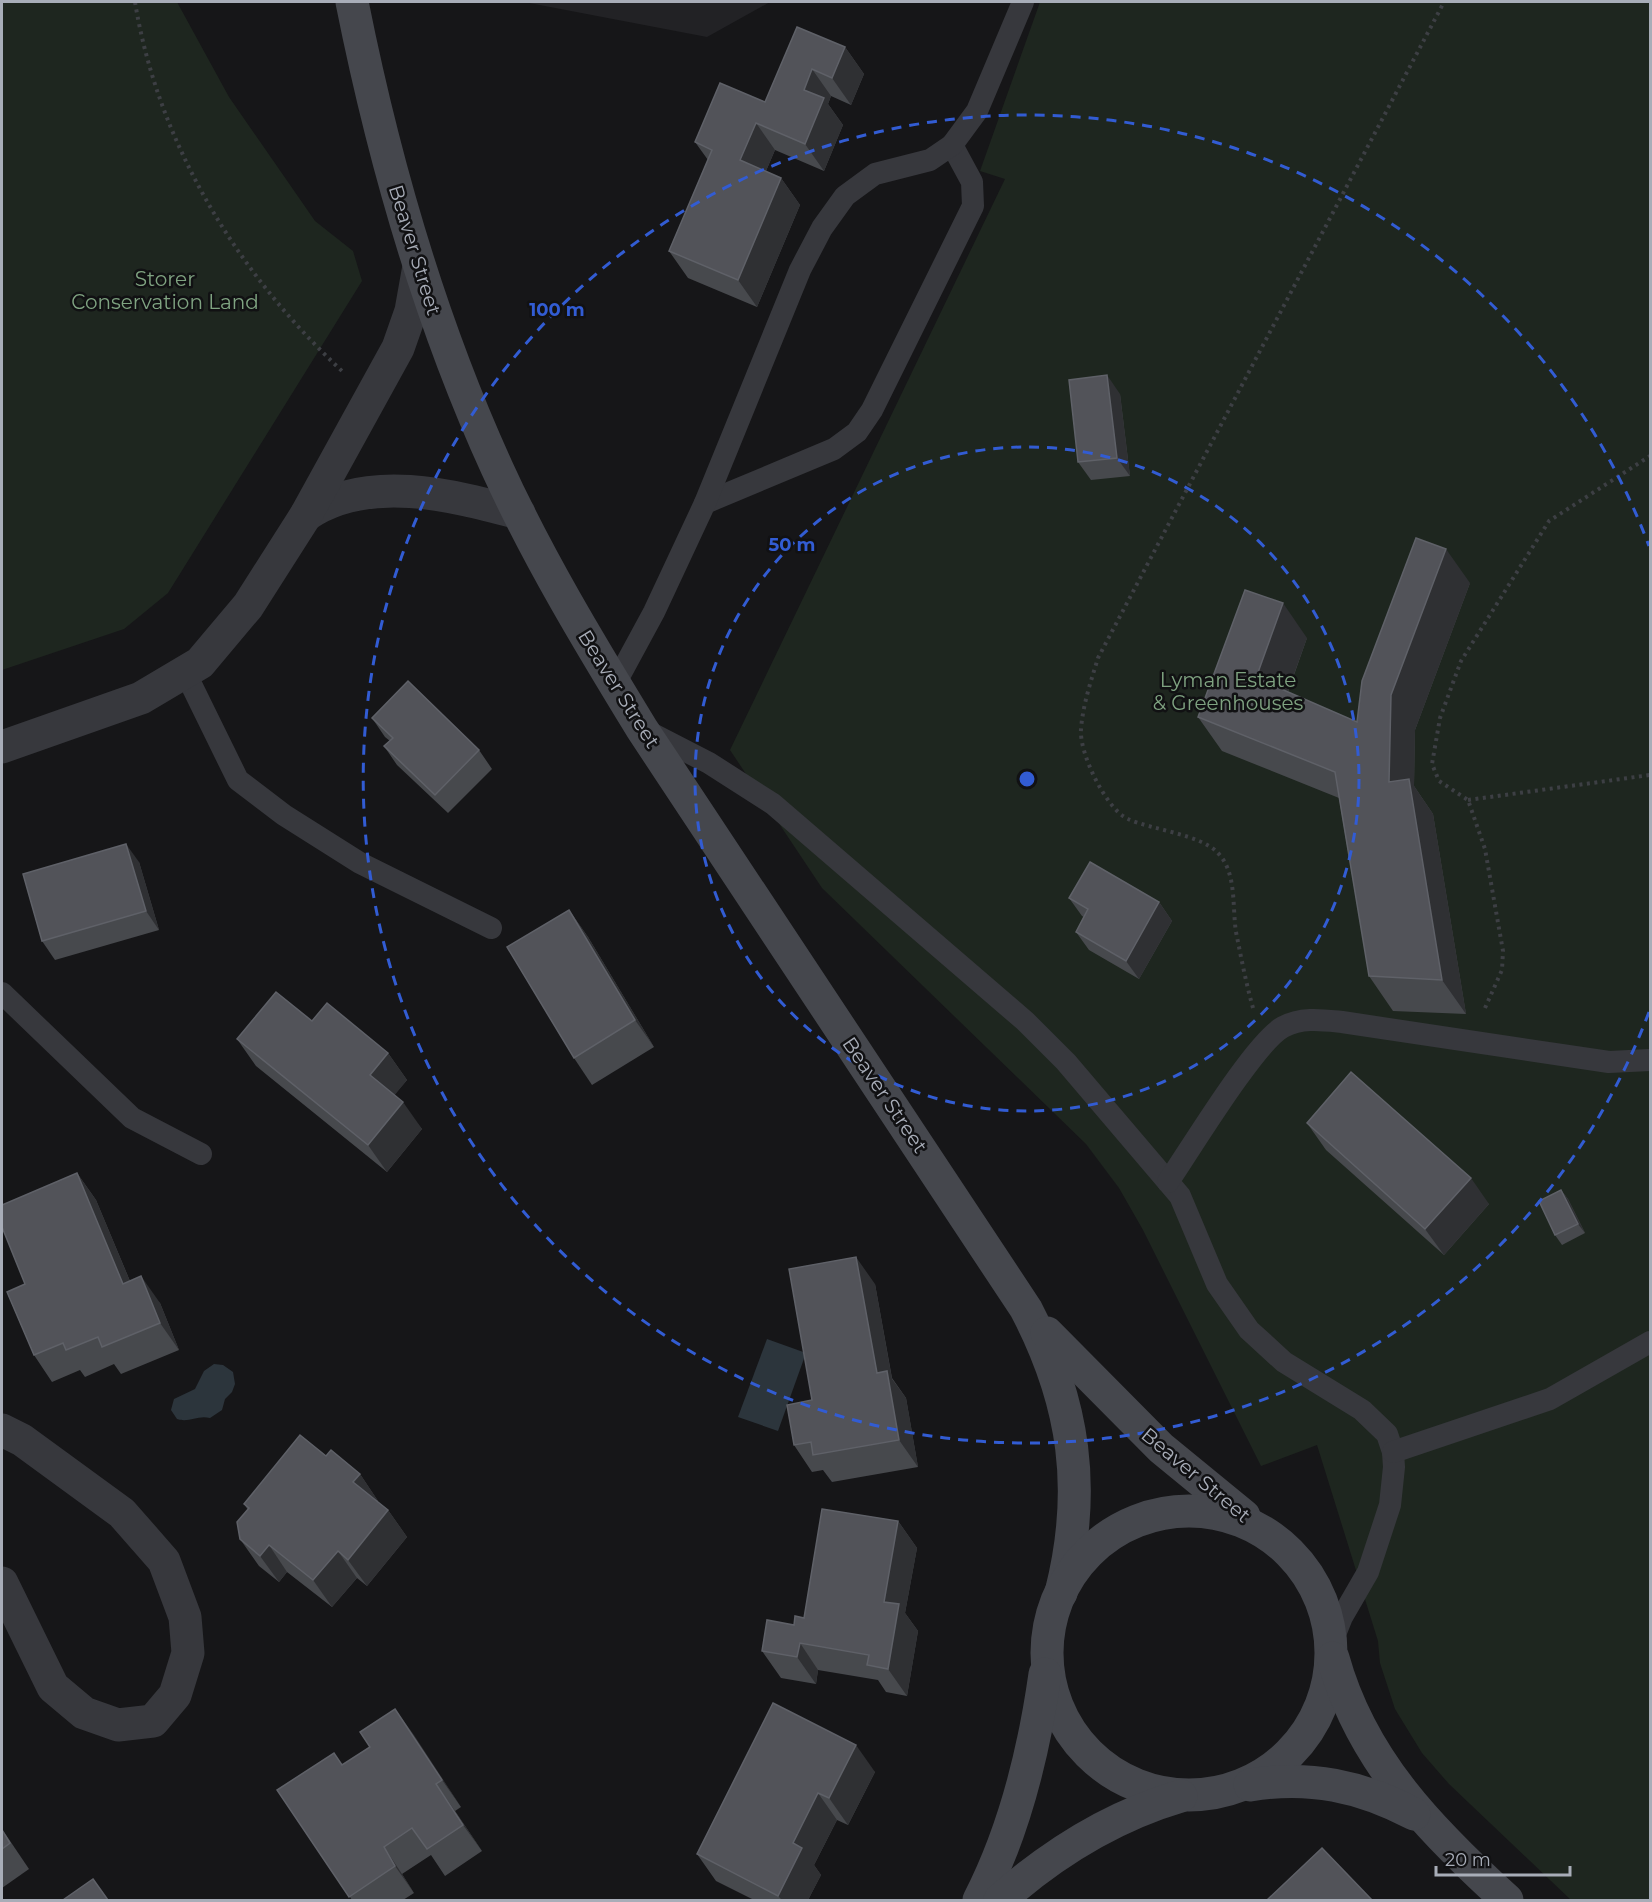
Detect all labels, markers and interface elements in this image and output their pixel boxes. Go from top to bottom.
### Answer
street label: Beaver Street [384,182,446,318]
park label: Storer Conservation Land [71,267,259,314]
text: 100 m [529,299,585,321]
text: 50 m [769,534,815,556]
street label: Beaver Street [573,625,665,753]
park label: Lyman Estate & Greenhouses [1153,668,1304,715]
centre of rings [1017,769,1037,789]
street label: Beaver Street [837,1032,933,1158]
street label: Beaver Street [1137,1422,1255,1528]
scale bar [1436,1839,1570,1877]
text: 20 m [1445,1849,1491,1871]

